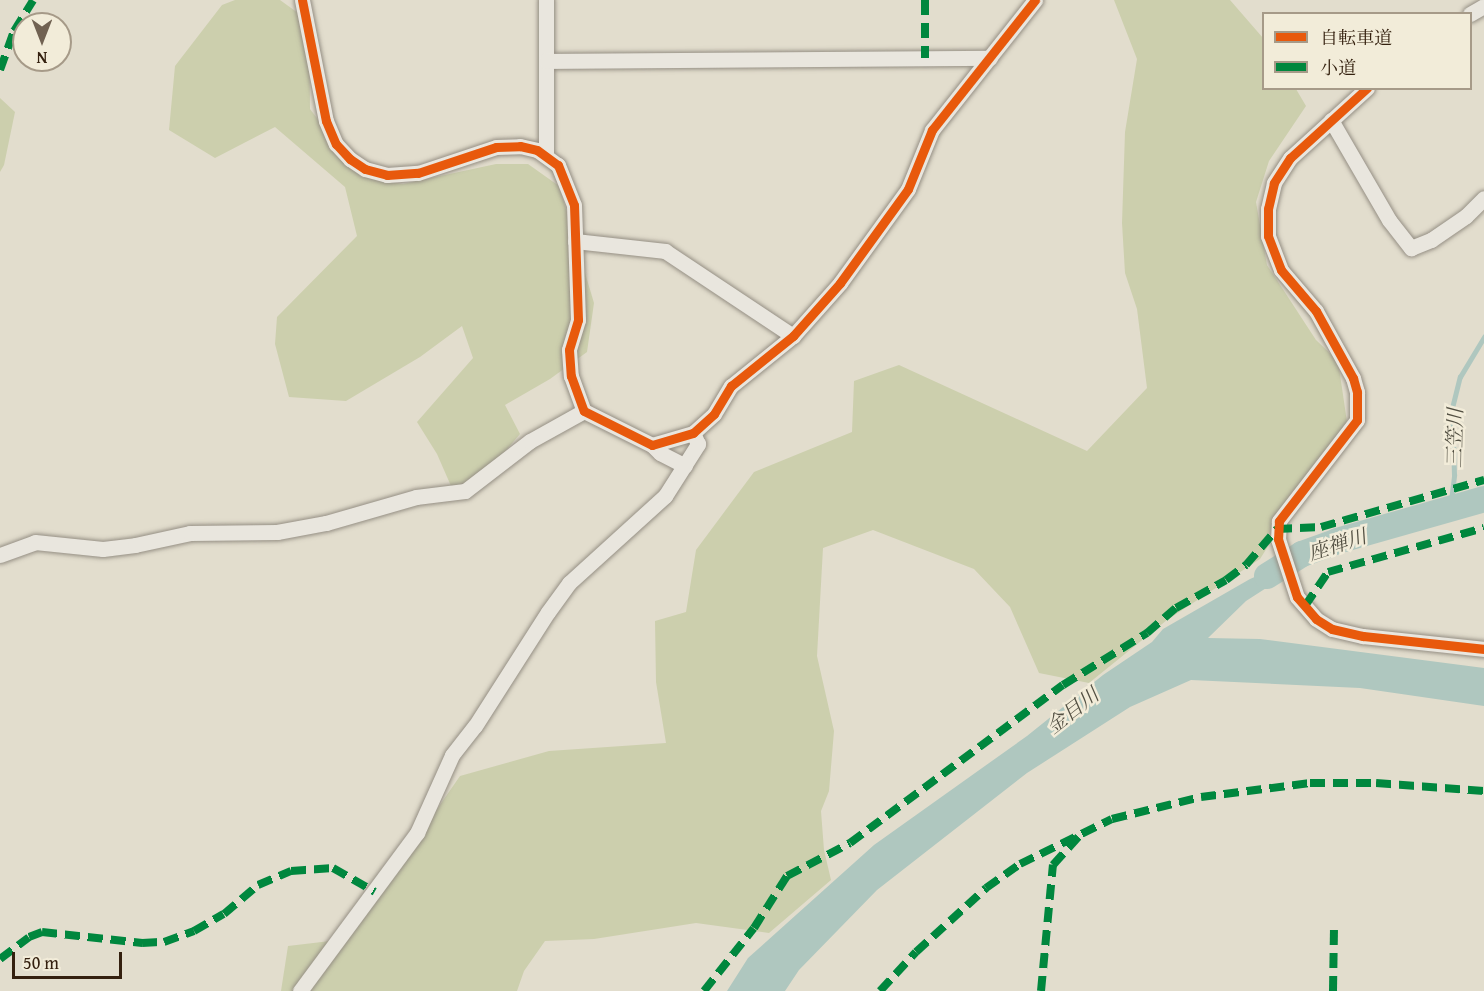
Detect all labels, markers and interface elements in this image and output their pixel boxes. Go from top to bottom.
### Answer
north arrow [12,12,72,72]
legend [1262,12,1472,90]
text: 自転車道 [1320,24,1392,51]
text: N [37,46,47,70]
text: 小道 [1320,54,1356,81]
water label: 三笠川 [1441,408,1467,468]
water label: 座禅川 [1305,523,1369,565]
water label: 金目川 [1041,682,1103,738]
scale bar [15,940,124,978]
text: 50 m [23,949,59,976]

